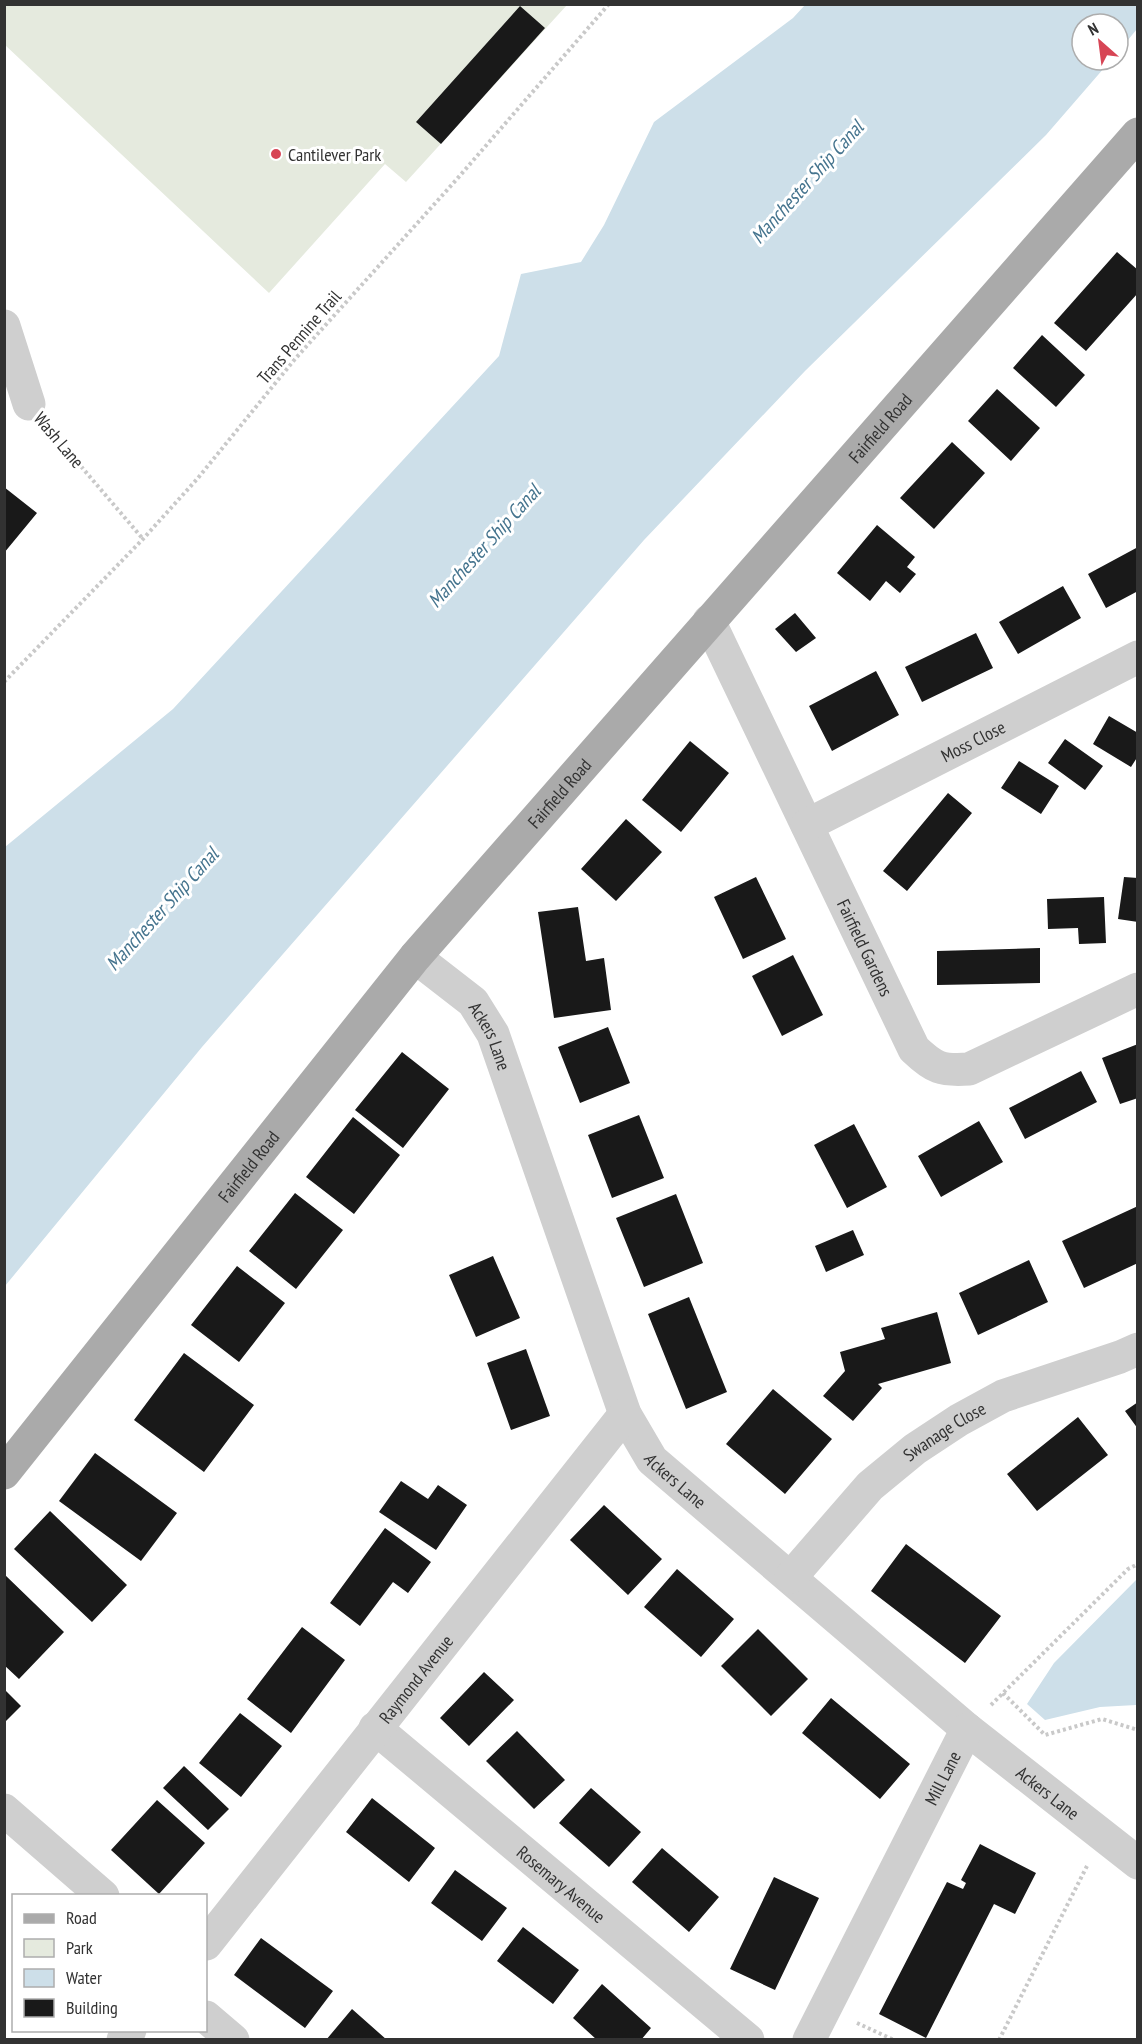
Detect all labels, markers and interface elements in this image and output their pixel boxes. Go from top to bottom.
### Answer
north arrow [1070,12,1130,72]
text: N [1084,18,1101,40]
water label: Manchester Ship Canal [745,113,871,249]
place label: Cantilever Park [288,143,381,166]
marker: Cantilever Park [269,147,283,161]
street label: Trans Pennine Trail [252,285,346,389]
street label: Fairfield Road [843,388,917,468]
street label: Wash Lane [29,407,89,473]
water label: Manchester Ship Canal [422,477,548,613]
street label: Moss Close [937,715,1009,767]
street label: Fairfield Road [522,753,596,833]
water label: Manchester Ship Canal [100,840,226,976]
street label: Fairfield Gardens [832,895,898,1000]
street label: Ackers Lane [464,997,516,1073]
street label: Fairfield Road [213,1126,284,1207]
street label: Swanage Close [898,1396,989,1466]
street label: Ackers Lane [639,1449,711,1513]
street label: Raymond Avenue [374,1630,458,1728]
street label: Mill Lane [919,1747,965,1809]
street label: Ackers Lane [1012,1761,1084,1824]
street label: Rosemary Avenue [512,1840,610,1927]
legend [12,1894,207,2032]
text: Road [66,1906,97,1929]
text: Park [66,1936,93,1959]
text: Water [66,1966,102,1989]
text: Building [66,1996,118,2019]

